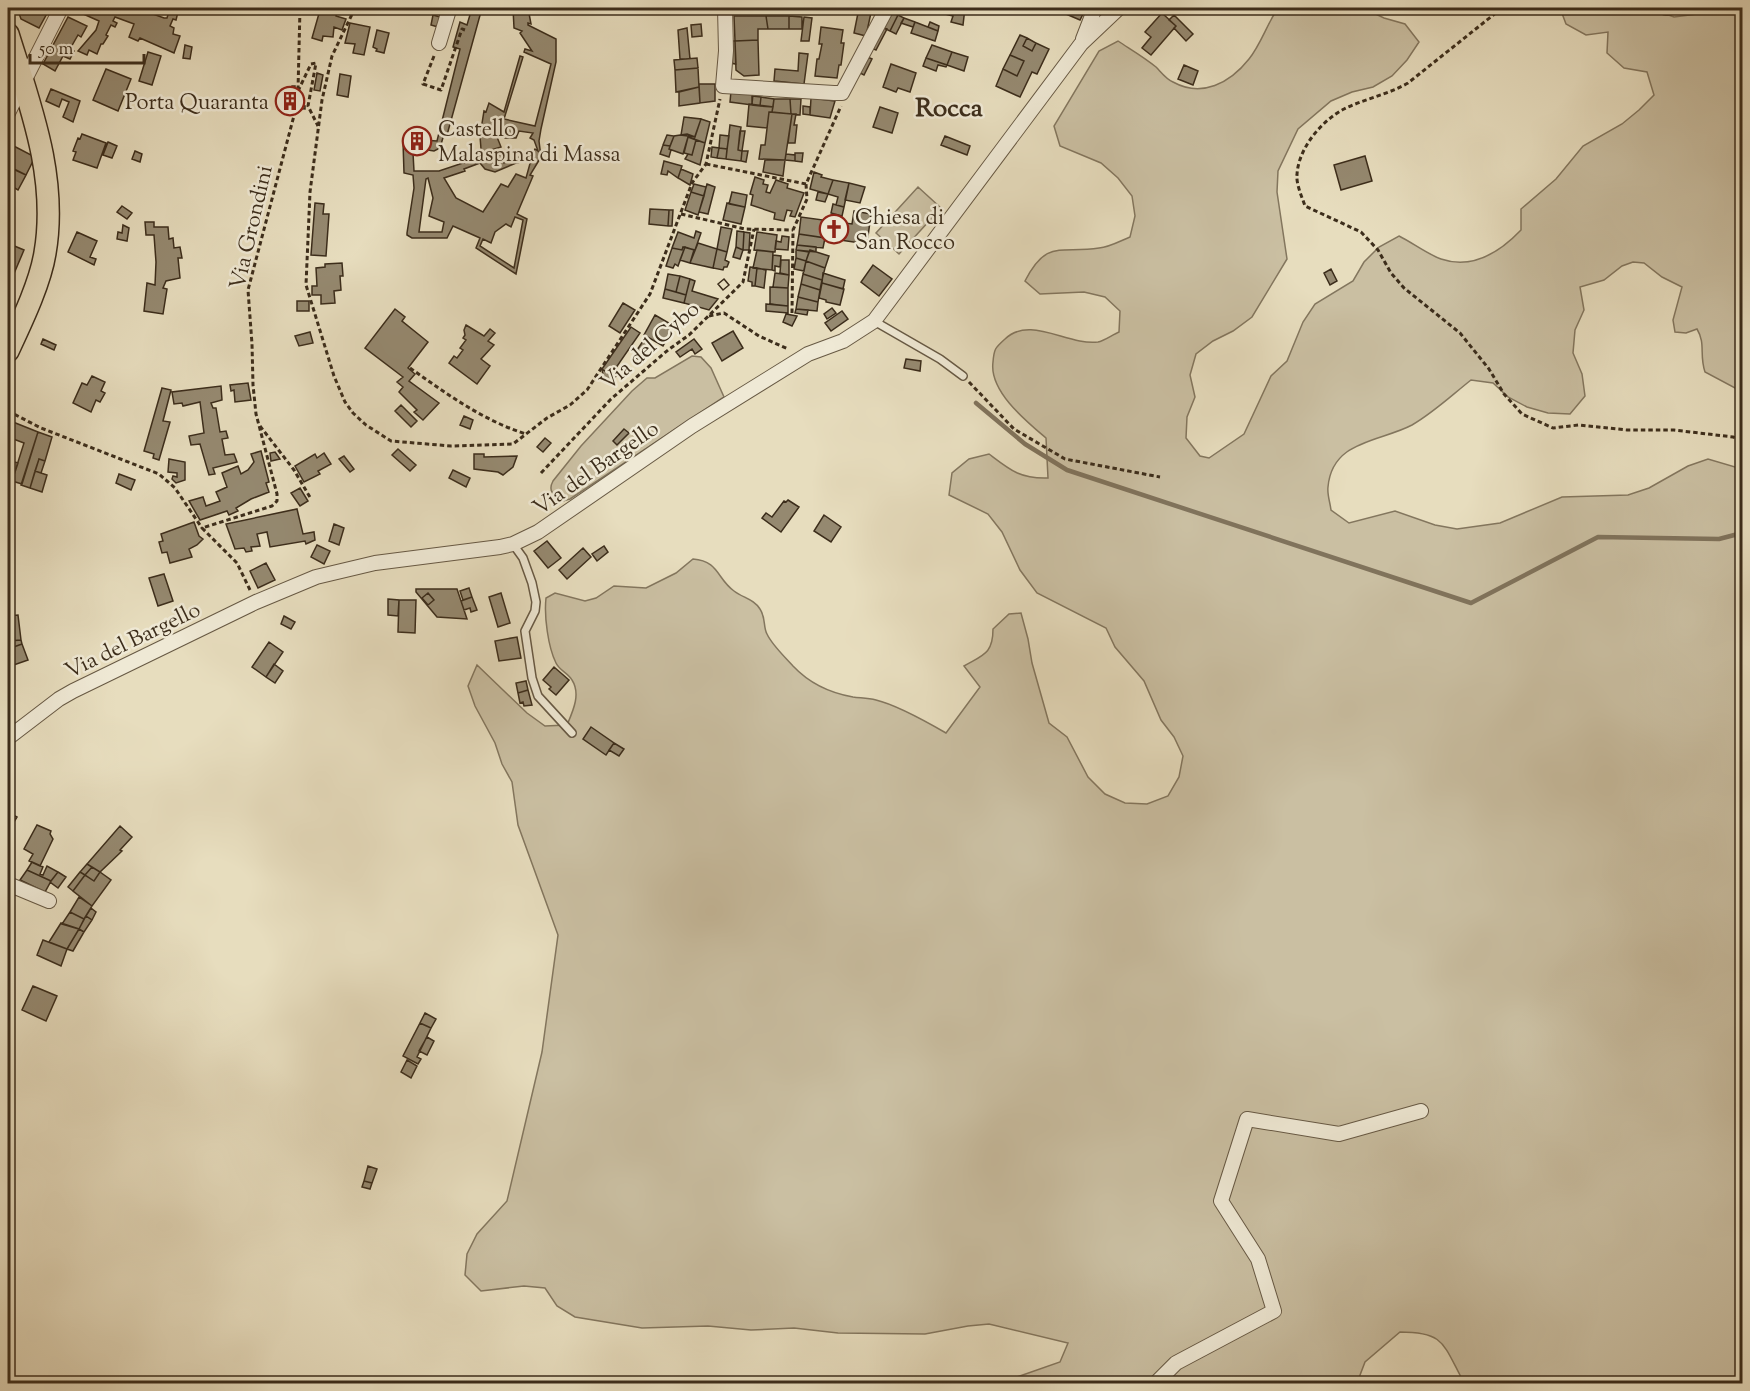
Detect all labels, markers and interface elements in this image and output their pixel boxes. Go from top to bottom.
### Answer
scale bar [30,27,144,65]
text: 50 m [38,37,74,63]
building icon: Porta Quaranta [274,85,306,117]
place label: Porta Quaranta [125,88,269,120]
district label: Rocca [915,91,983,128]
place label: Castello Malaspina di Massa [438,115,621,172]
building icon: Castello Malaspina di Massa [401,125,433,157]
street label: Via Grondini [223,162,283,293]
place label: Chiesa di San Rocco [855,203,955,260]
church icon: Chiesa di San Rocco [818,213,850,245]
street label: Via del Cybo [594,295,708,400]
street label: Via del Bargello [527,414,666,525]
street label: Via del Bargello [60,595,207,688]

